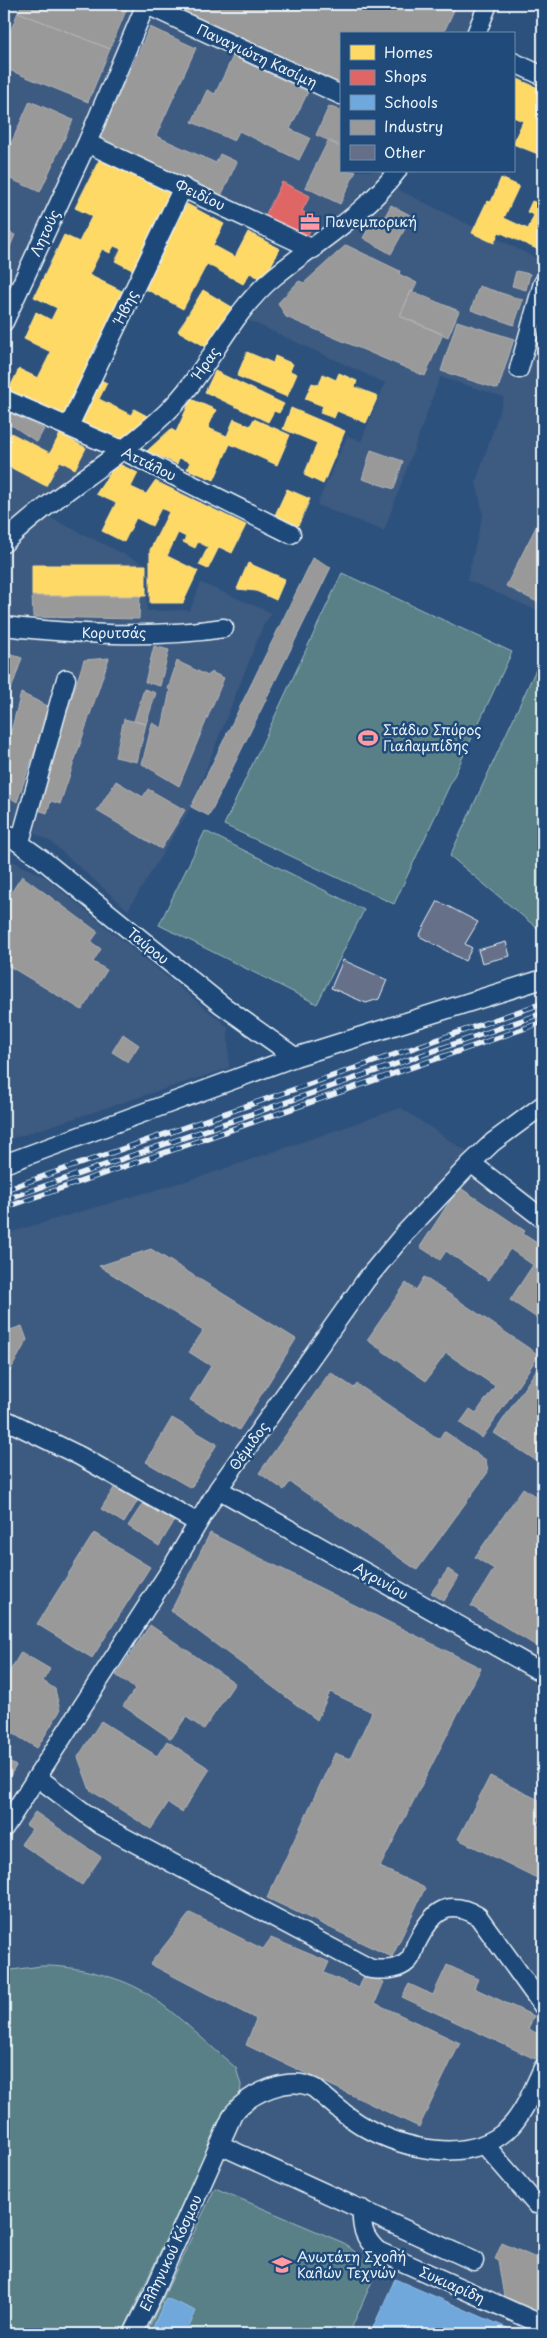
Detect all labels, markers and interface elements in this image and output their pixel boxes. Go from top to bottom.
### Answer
street label: Παναγιώτη Κασίμη [194,18,321,93]
legend [340,32,514,172]
text: Homes [384,40,433,63]
text: Shops [384,64,427,87]
text: Schools [384,90,438,113]
text: Industry [384,114,443,137]
text: Other [384,140,425,163]
street label: Φειδίου [172,174,229,215]
street label: Λητούς [25,206,65,260]
office icon: Πανεμπορική [299,211,321,233]
place label: Πανεμπορική [325,211,417,232]
street label: Ήβης [107,286,143,329]
street label: Ήρας [186,342,224,385]
street label: Αττάλου [118,441,180,486]
street label: Κορυτσάς [82,622,146,643]
place label: Στάδιο Σπύρος Γιαλαμπίδης [383,719,482,756]
sports icon: Στάδιο Σπύρος Γιαλαμπίδης [357,727,379,749]
street label: Ταύρου [123,922,174,969]
street label: Θέμιδος [224,1417,273,1474]
street label: Αγρινίου [350,1557,412,1605]
street label: Ελληνικού Κόσμου [134,2191,207,2315]
place label: Ανωτάτη Σχολή Καλών Τεχνών [297,2246,406,2283]
school or university icon: Ανωτάτη Σχολή Καλών Τεχνών [271,2254,293,2276]
street label: Συκιαρίδη [416,2261,488,2308]

